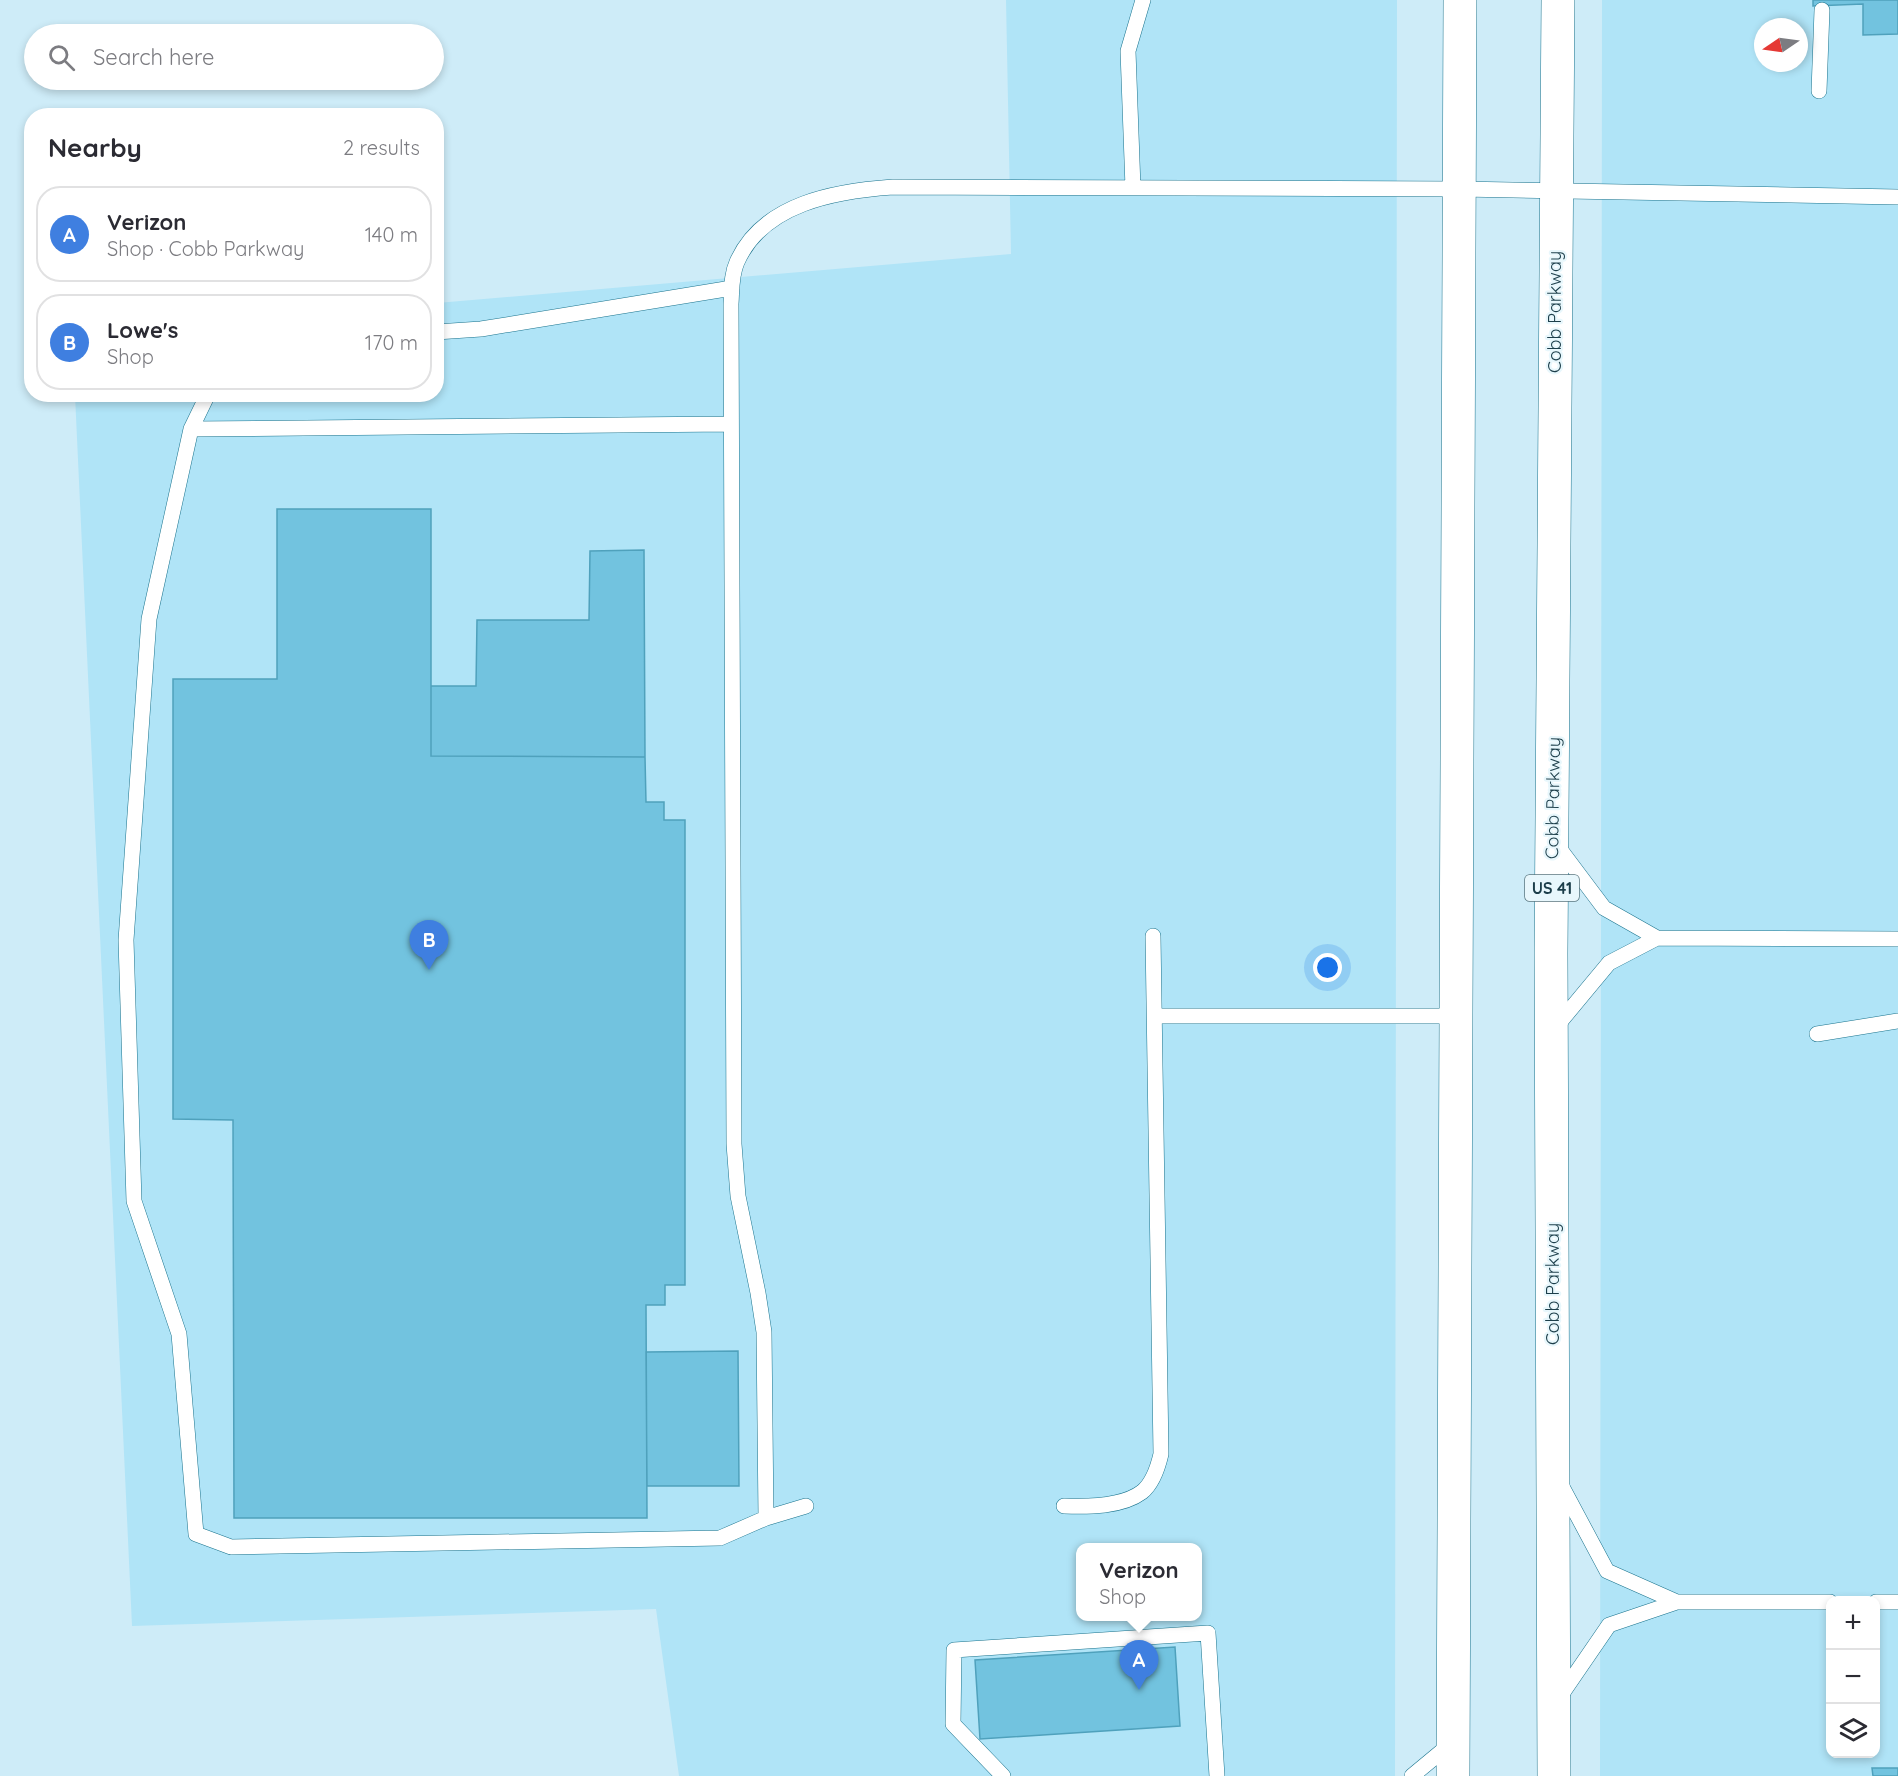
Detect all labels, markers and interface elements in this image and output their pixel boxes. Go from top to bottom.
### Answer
north arrow [1754,18,1808,72]
search box [24,24,444,90]
icon: search [45,41,78,74]
text: Search here [93,43,214,71]
text: Nearby [48,131,142,164]
text: 2 results [343,135,420,160]
text: Verizon [107,208,186,236]
text: A [63,222,76,247]
text: 140 m [365,222,418,247]
text: Shop · Cobb Parkway [107,236,304,261]
street label: Cobb Parkway [1543,251,1566,373]
text: Lowe's [107,316,178,344]
text: B [63,330,76,355]
text: 170 m [365,330,418,355]
text: Shop [107,344,154,369]
street label: Cobb Parkway [1540,737,1565,859]
road number: US 41 [1525,875,1579,901]
pin: B [410,920,448,970]
your location [1313,953,1342,982]
street label: Cobb Parkway [1541,1223,1564,1345]
popup [1076,1543,1202,1621]
text: Verizon [1099,1556,1179,1584]
text: Shop [1099,1584,1146,1609]
map controls [1826,1596,1880,1758]
button: + [1826,1596,1880,1650]
pin: A [1120,1640,1158,1690]
button: − [1826,1650,1880,1704]
button: layers [1826,1704,1880,1758]

